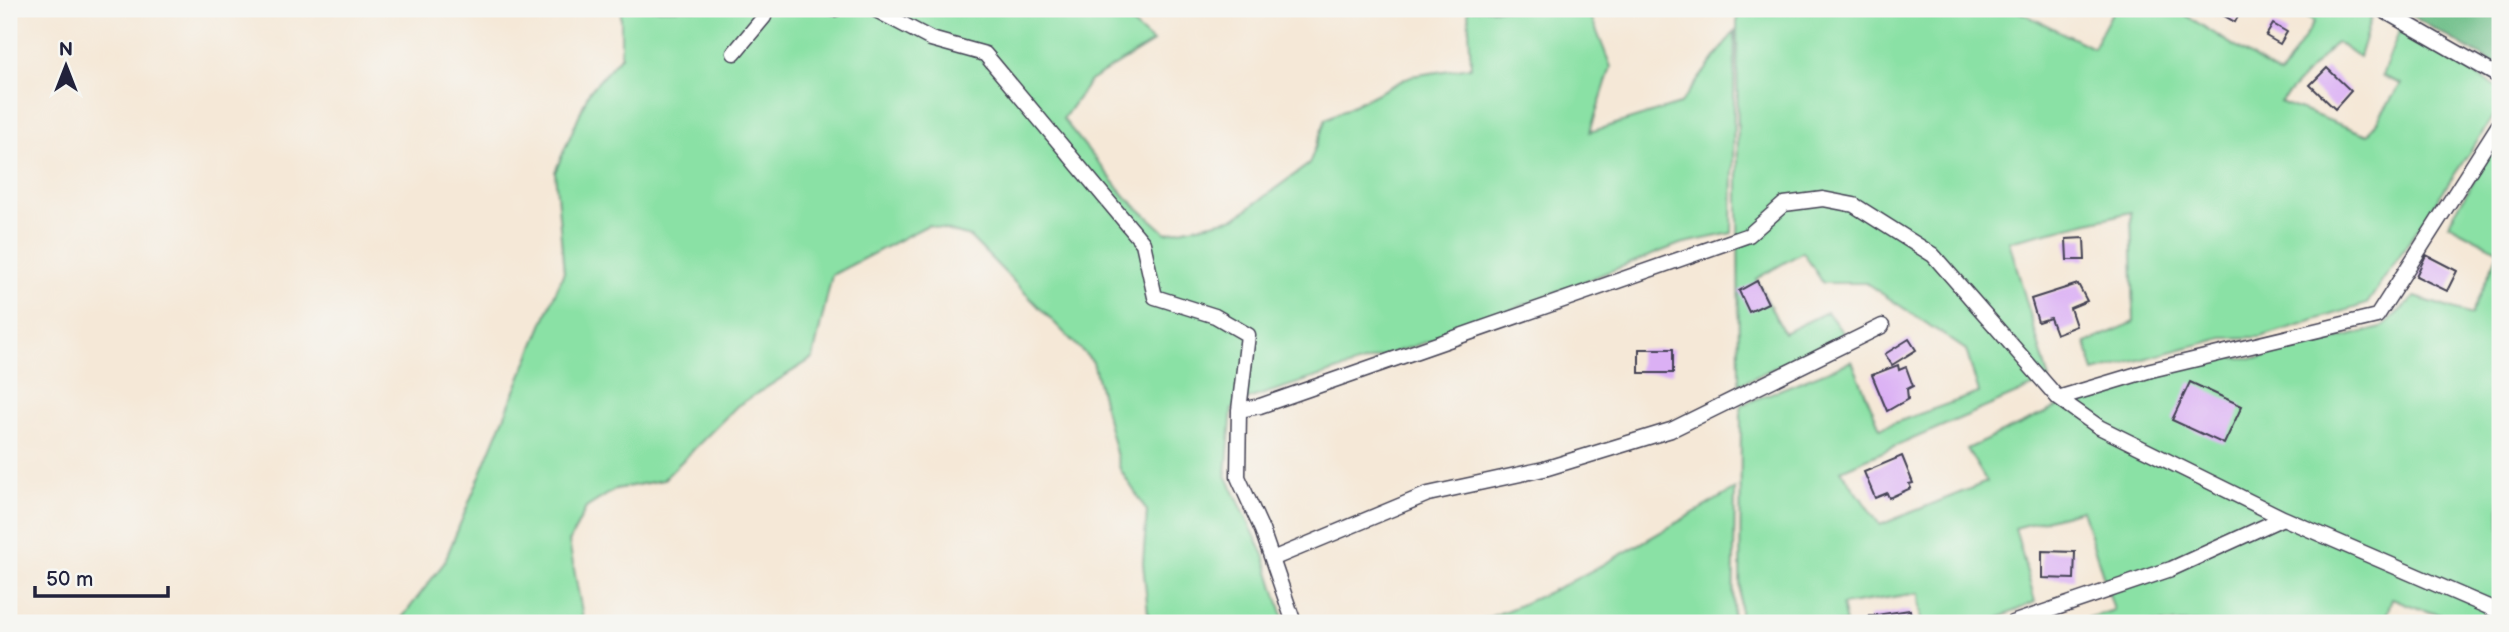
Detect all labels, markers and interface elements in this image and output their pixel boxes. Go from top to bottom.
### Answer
north arrow [32,32,102,102]
text: N [59,39,73,62]
scale bar [35,555,168,599]
text: 50 m [46,567,93,592]

